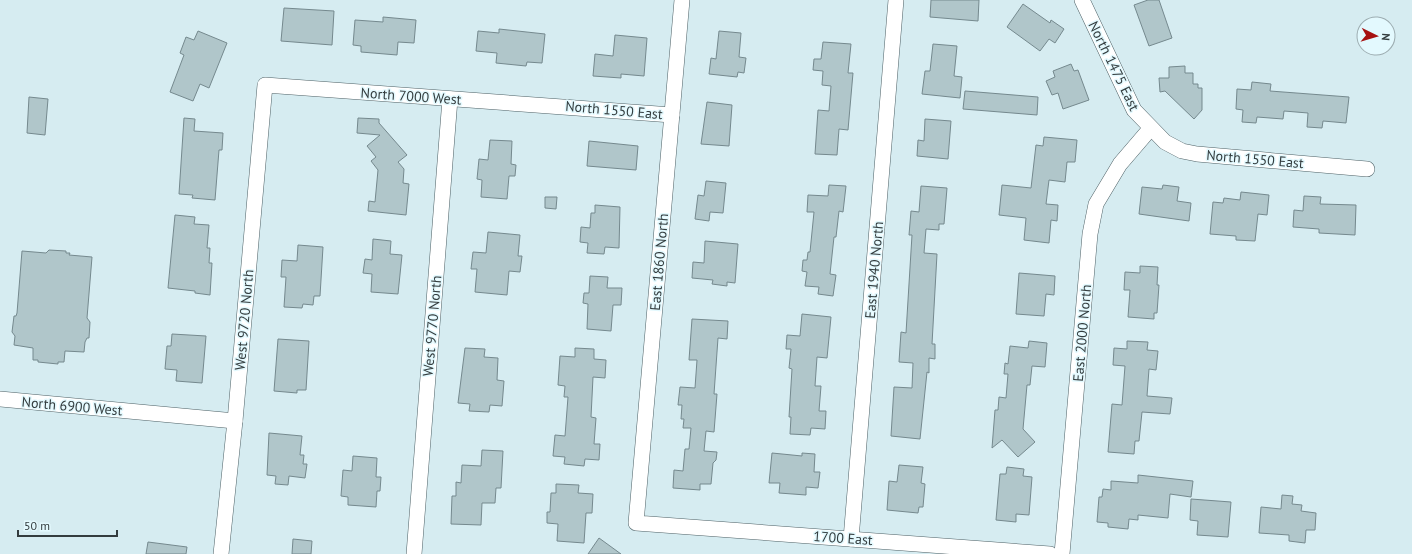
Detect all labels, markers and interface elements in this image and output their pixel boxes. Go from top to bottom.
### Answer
north arrow [1356,16,1396,56]
street label: North 1475 East [1085,18,1144,114]
text: N [1379,33,1393,41]
street label: North 7000 West [360,83,462,109]
street label: North 1550 East [565,97,664,123]
street label: North 1550 East [1206,146,1305,172]
street label: East 1860 North [646,213,672,311]
street label: East 1940 North [861,221,887,319]
street label: West 9720 North [231,269,257,371]
street label: West 9770 North [419,275,445,377]
street label: East 2000 North [1069,284,1095,382]
street label: North 6900 West [21,393,123,419]
scale bar [18,512,117,538]
text: 50 m [24,518,50,533]
street label: 1700 East [813,527,873,549]

